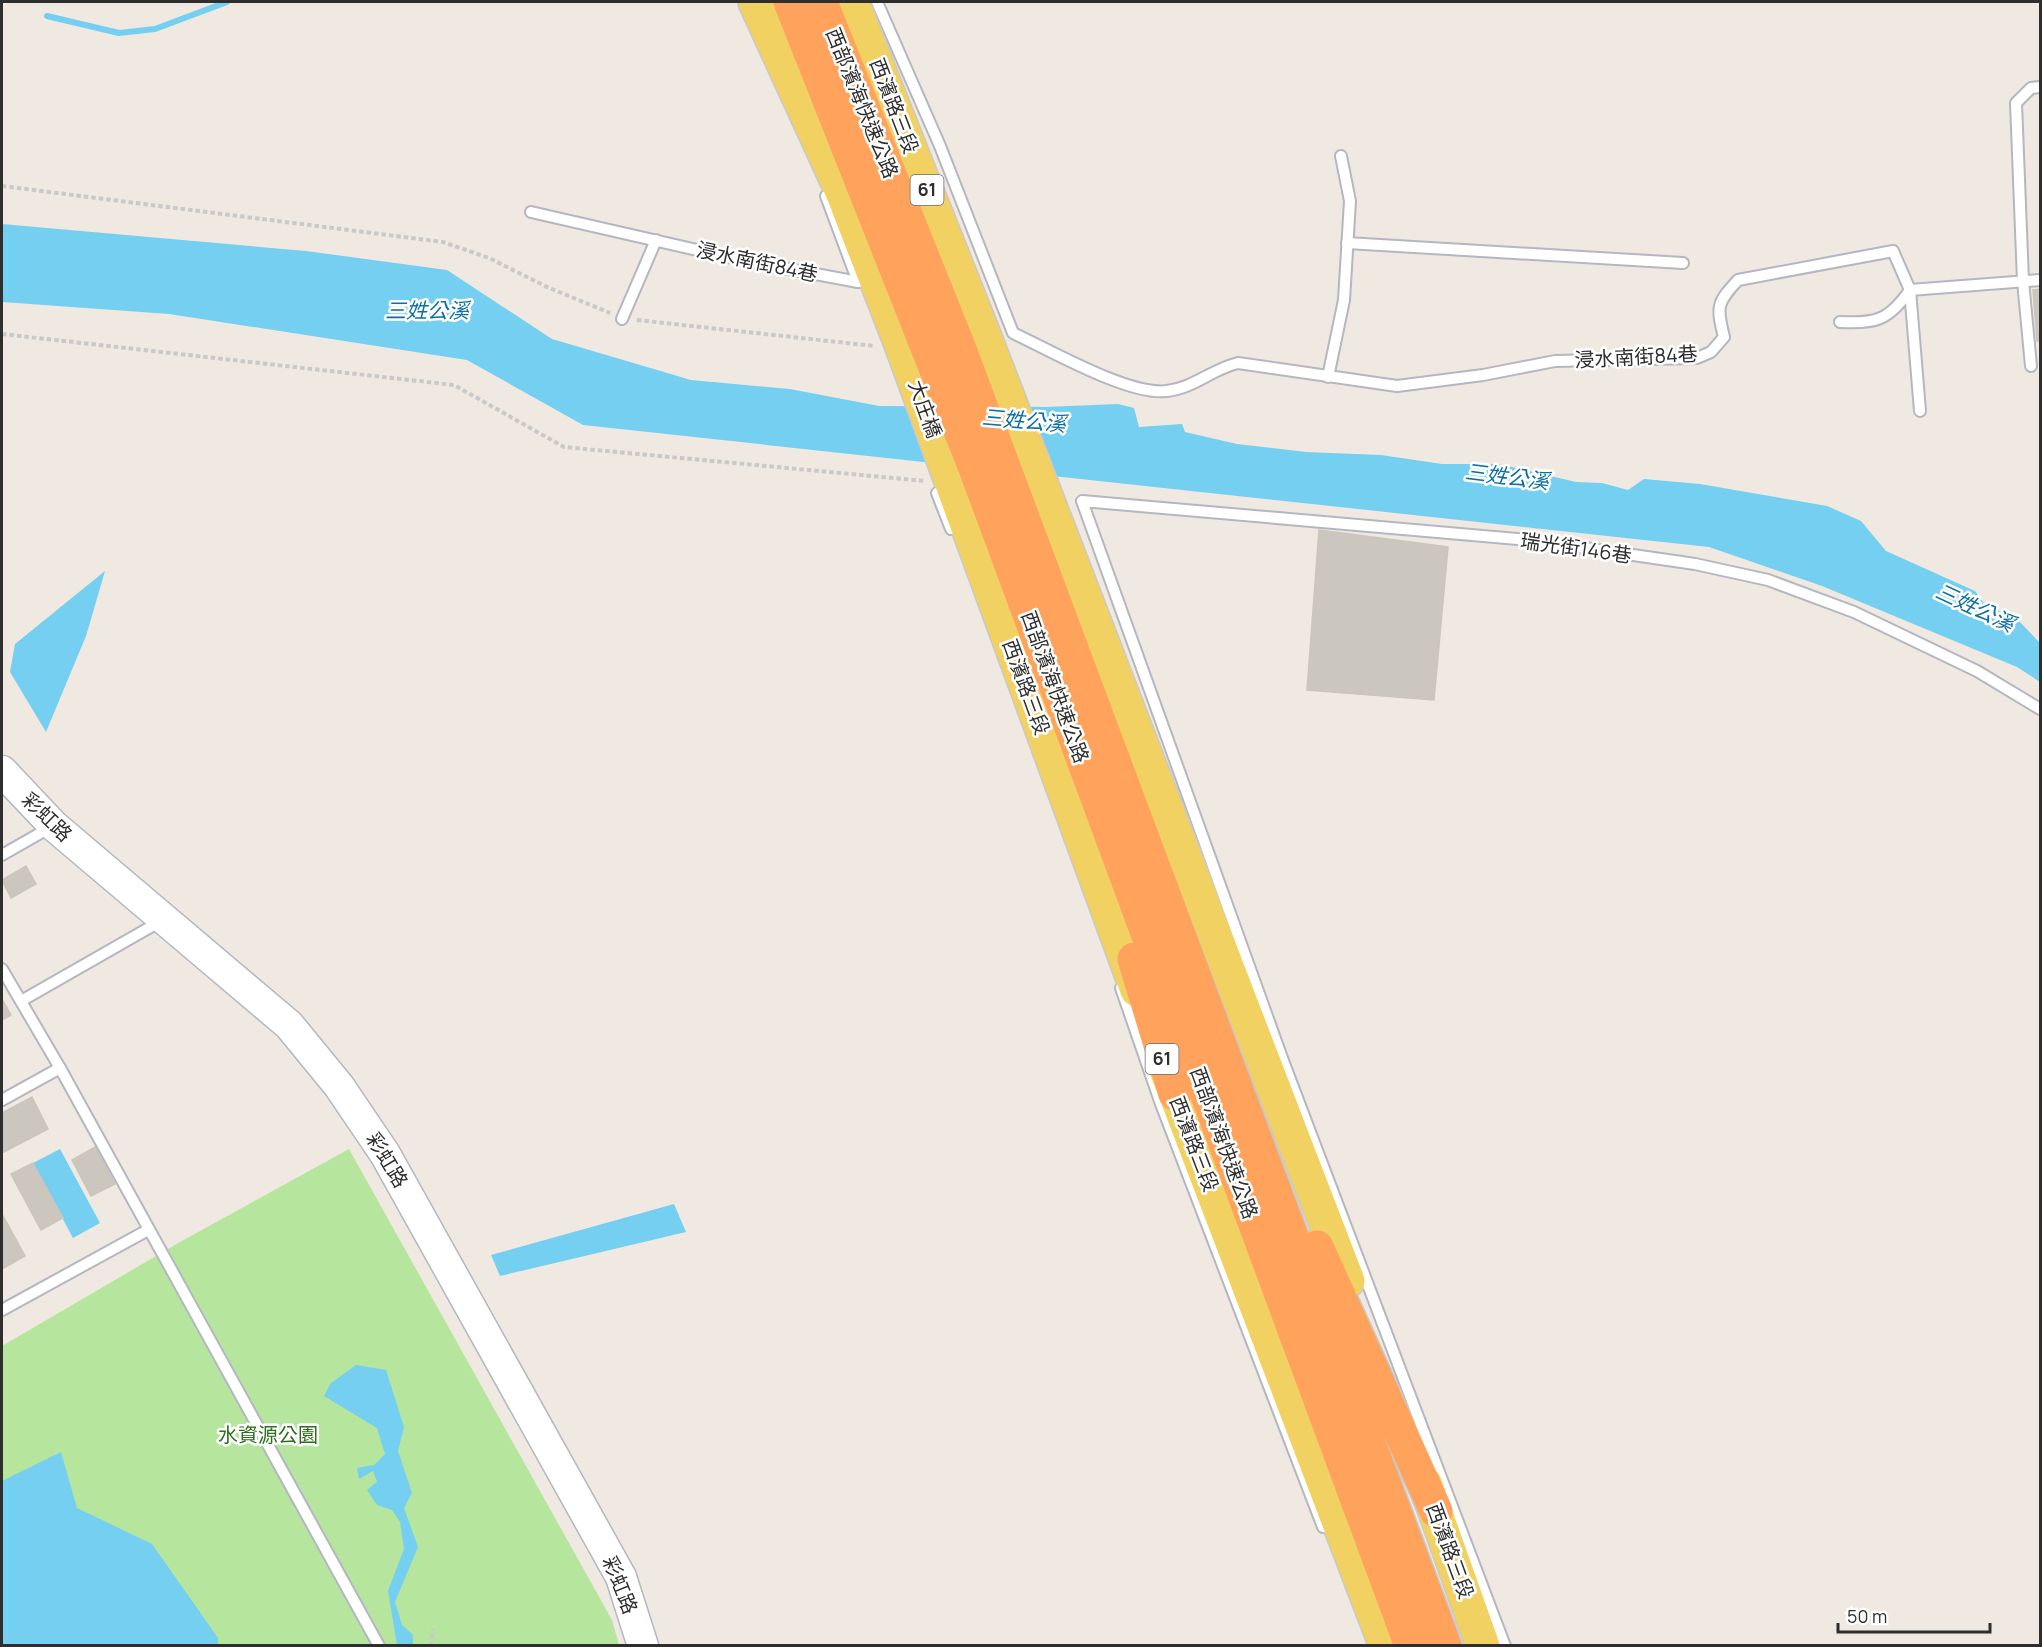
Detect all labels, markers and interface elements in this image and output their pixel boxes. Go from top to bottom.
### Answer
street label: 西部濱海快速公路 [820,24,905,182]
street label: 西濱路三段 [864,54,925,157]
road number: 61 [910,175,944,205]
street label: 浸水南街84巷 [694,235,820,288]
water label: 三姓公溪 [385,296,472,324]
street label: 浸水南街84巷 [1574,340,1698,373]
street label: 大庄橋 [903,376,948,442]
water label: 三姓公溪 [981,402,1070,438]
water label: 三姓公溪 [1464,457,1553,495]
street label: 瑞光街146巷 [1519,526,1633,569]
water label: 三姓公溪 [1931,577,2022,639]
street label: 西部濱海快速公路 [1015,607,1096,767]
street label: 西濱路三段 [997,635,1056,738]
street label: 彩虹路 [16,786,78,847]
road number: 61 [1146,1044,1178,1074]
street label: 西部濱海快速公路 [1184,1063,1265,1223]
street label: 西濱路三段 [1164,1092,1225,1195]
street label: 彩虹路 [360,1127,414,1192]
park label: 水資源公園 [218,1421,318,1448]
street label: 西濱路三段 [1421,1499,1480,1602]
street label: 彩虹路 [597,1552,644,1618]
scale bar [1838,1596,1990,1634]
text: 50 m [1847,1604,1887,1628]

